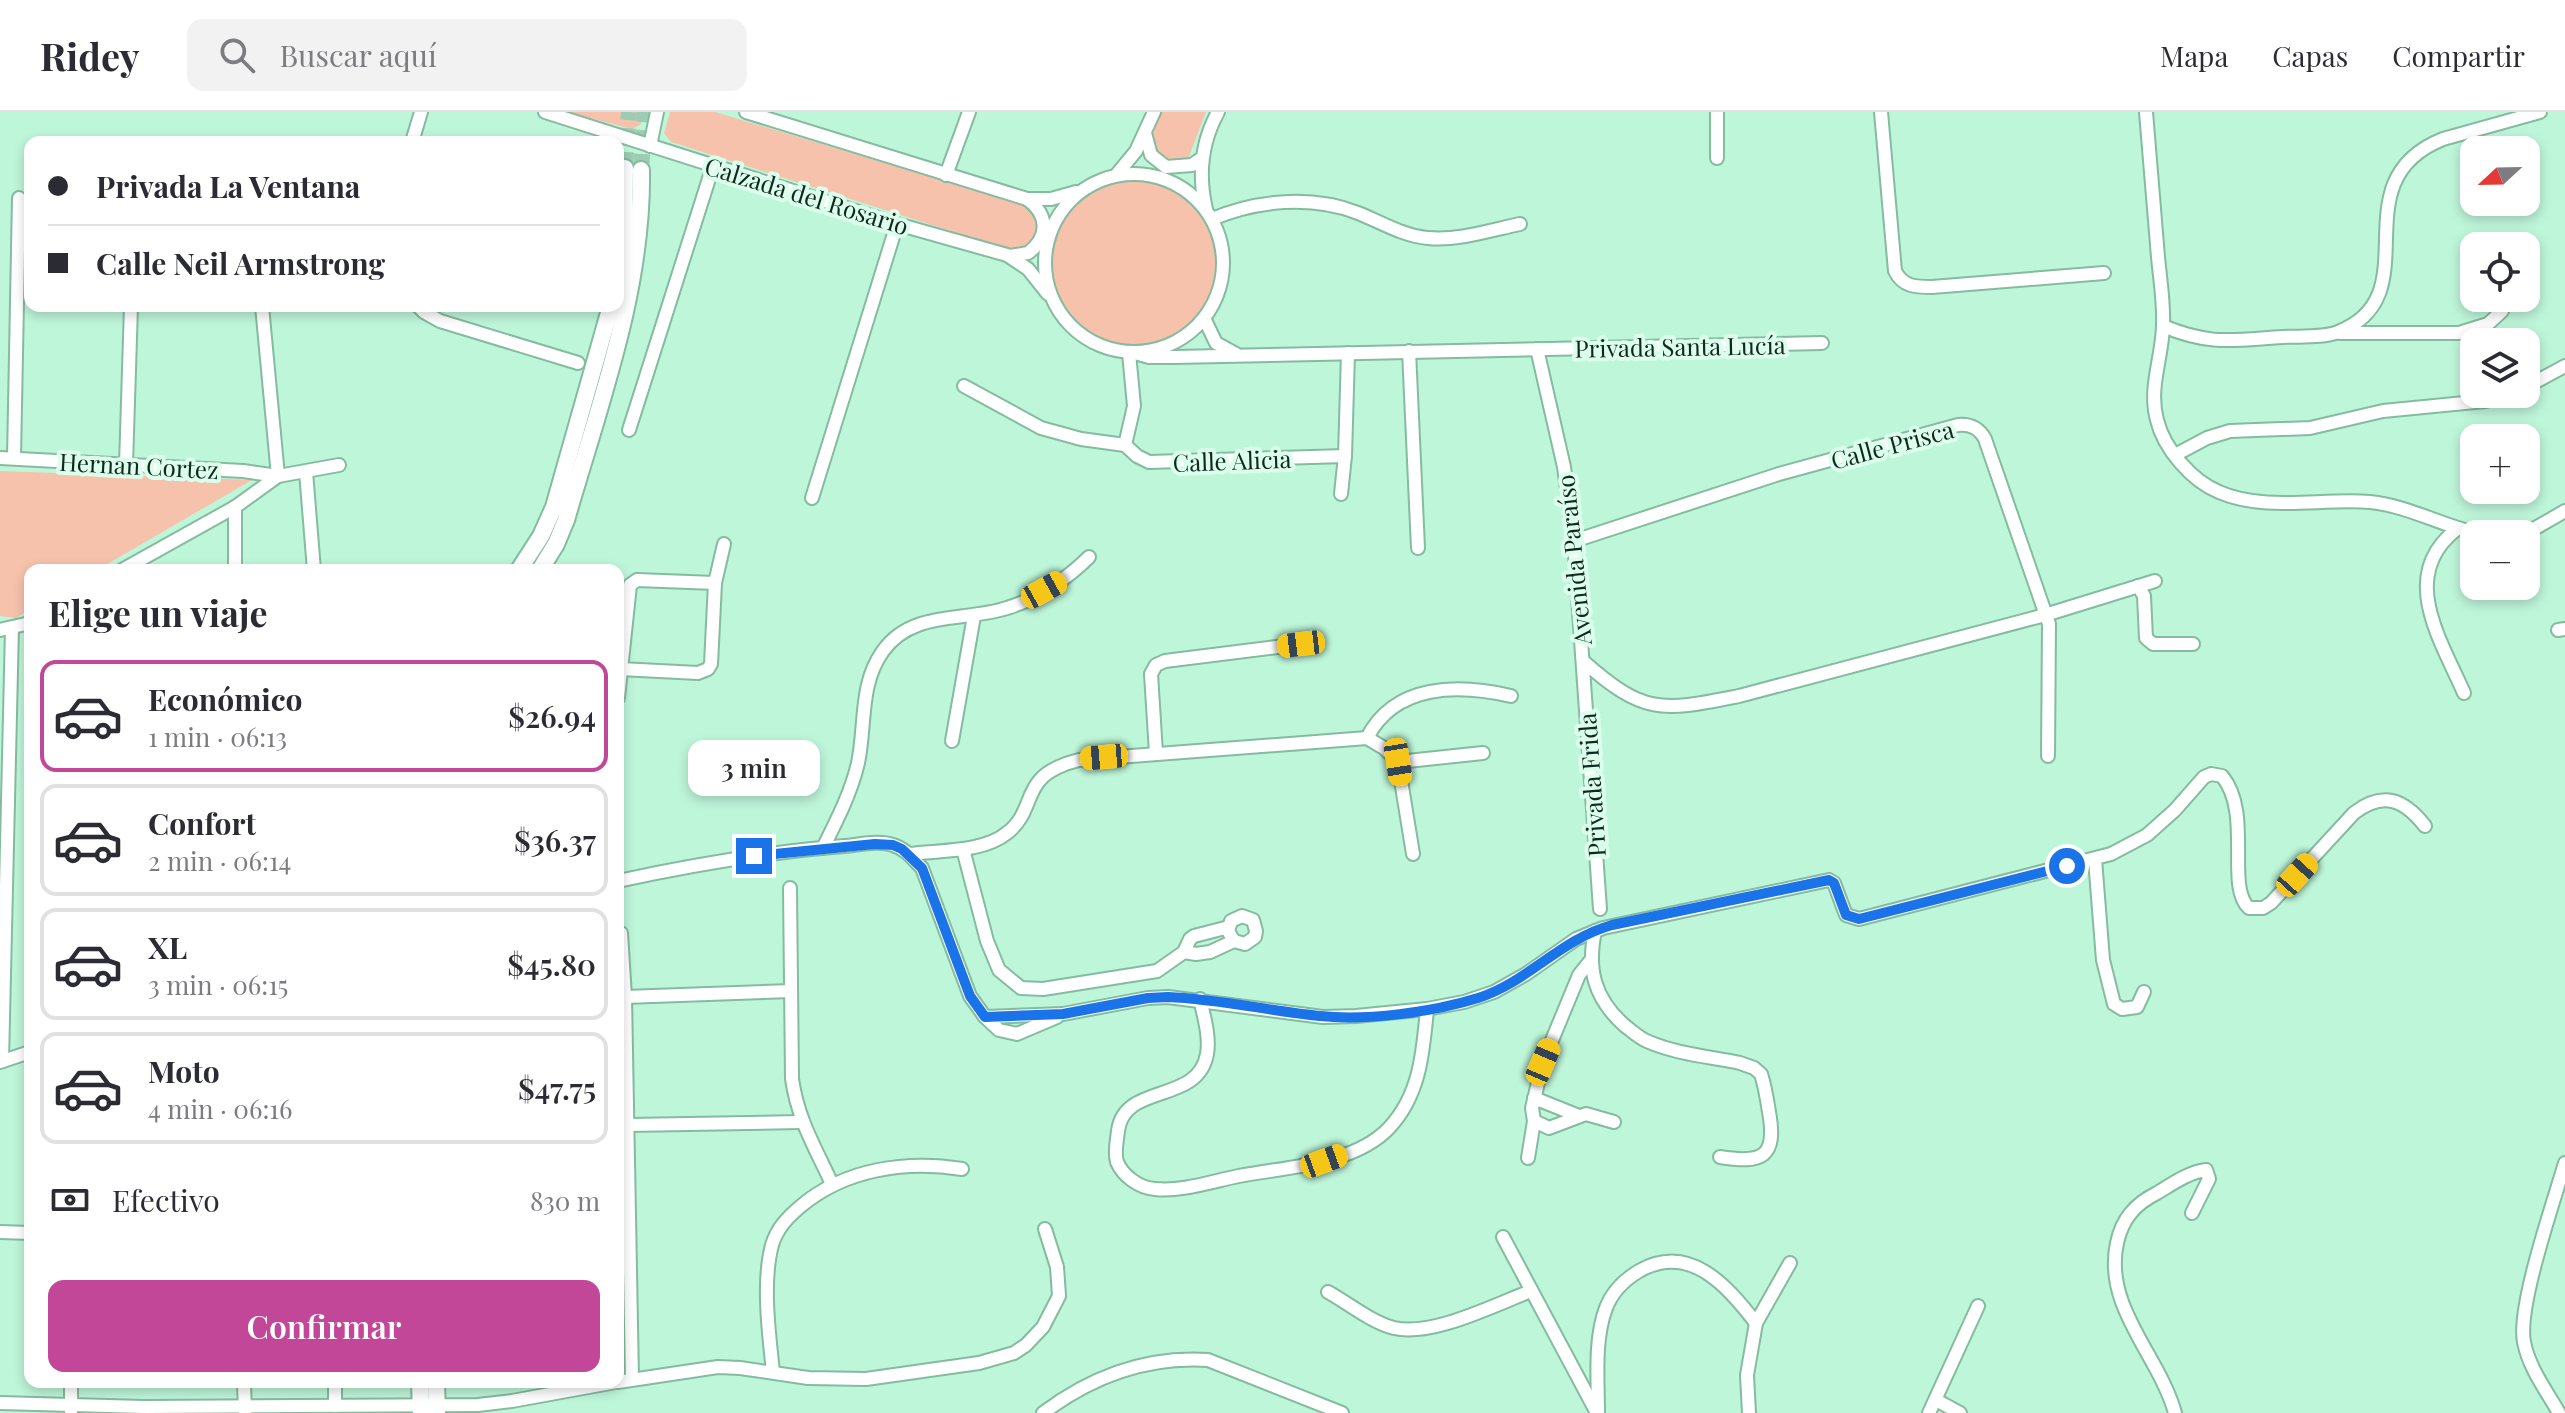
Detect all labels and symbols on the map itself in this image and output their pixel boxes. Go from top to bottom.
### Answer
north arrow [2460,136,2540,216]
street label: Calzada del Rosario [701,149,913,241]
street label: Privada Santa Lucía [1574,328,1786,364]
street label: Calle Prisca [1827,412,1957,476]
street label: Calle Alicia [1172,442,1292,478]
street label: Hernan Cortez [58,445,220,485]
street label: Avenida Paraíso [1548,473,1598,648]
car [1017,568,1071,612]
car [1276,629,1326,659]
street label: Privada Frida [1570,712,1612,858]
car [1382,736,1414,788]
callout: 3 min [688,740,820,796]
car [1079,743,1129,771]
route end [736,838,772,874]
route start [2049,848,2085,884]
car [2272,849,2322,901]
car [1523,1035,1563,1089]
car [1297,1142,1351,1180]

